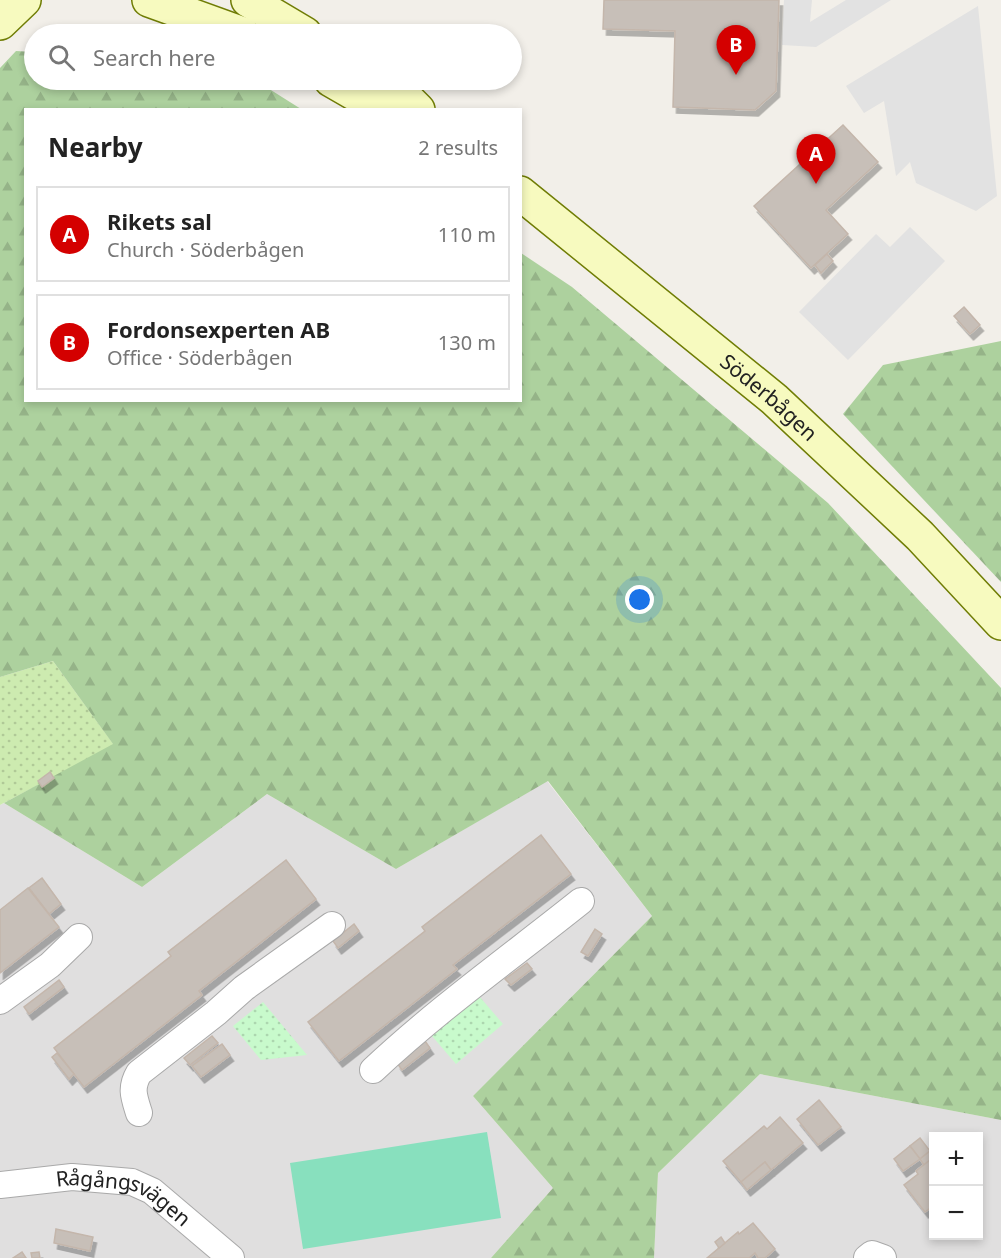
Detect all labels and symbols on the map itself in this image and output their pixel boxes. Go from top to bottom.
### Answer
pin: B [716,26,756,75]
pin: A [796,134,836,184]
street label: Söderbågen [715,347,824,447]
your location [625,585,654,614]
street label: Rågångsvägen [54,1163,197,1232]

